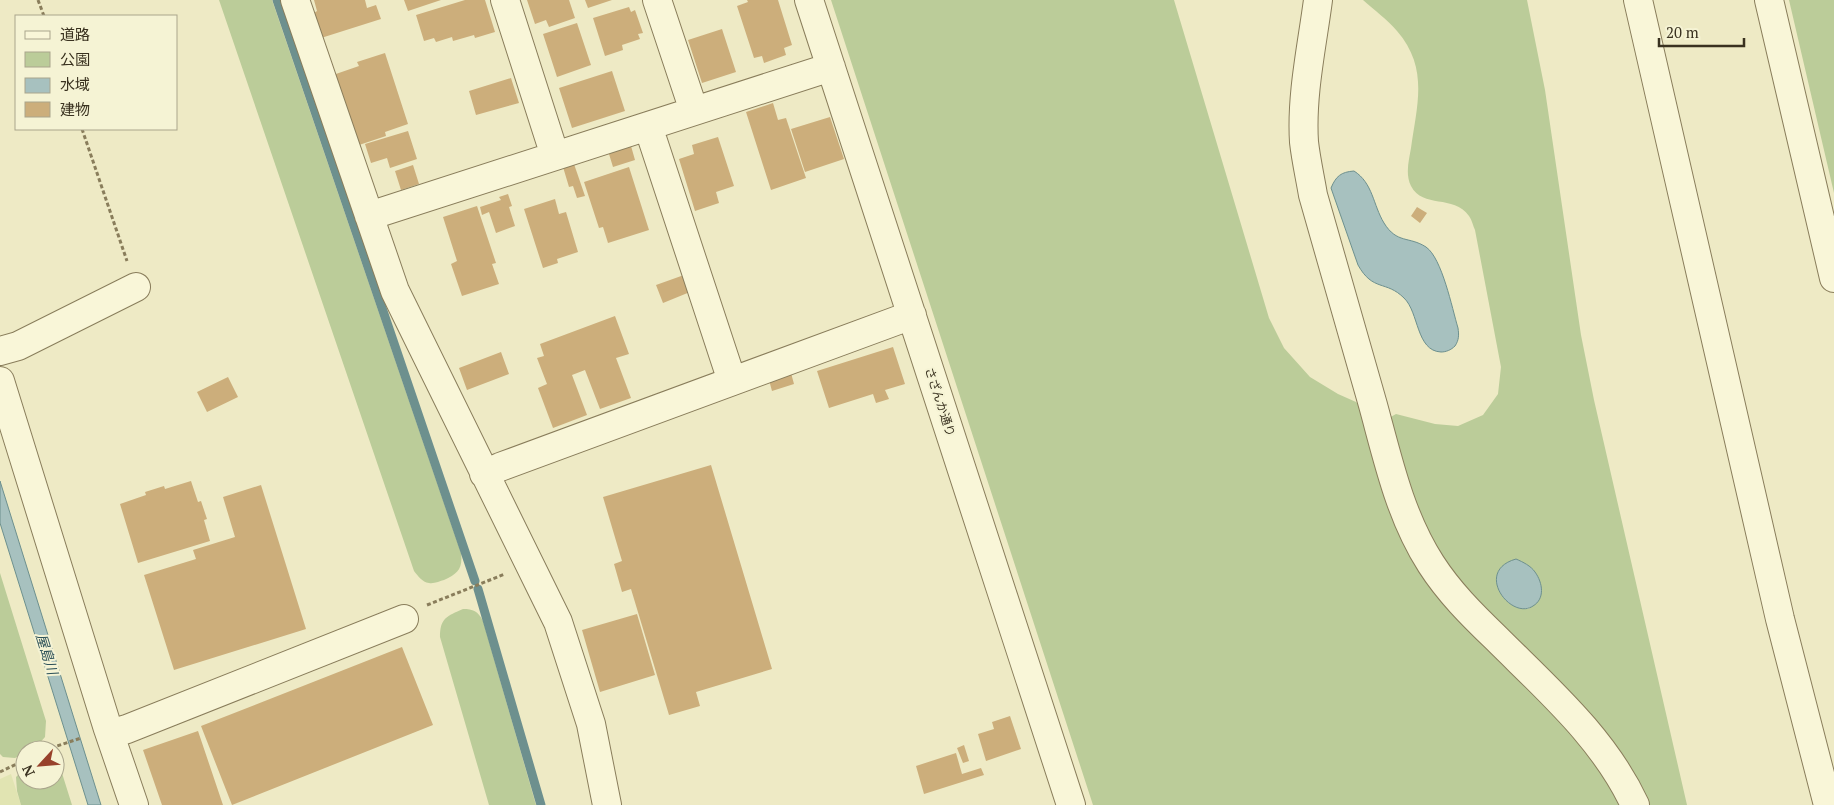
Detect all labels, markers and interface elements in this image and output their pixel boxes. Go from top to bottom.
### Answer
legend [15,15,178,130]
scale bar [1659,15,1744,47]
text: 20 m [1666,22,1699,42]
text: 道路 [60,24,90,44]
text: 公園 [60,49,90,69]
text: 水域 [60,74,90,94]
text: 建物 [60,99,90,119]
street label: さざんか通り [922,365,959,438]
water label: 屋島川 [32,631,63,679]
north arrow [15,740,65,790]
text: N [17,762,39,780]

